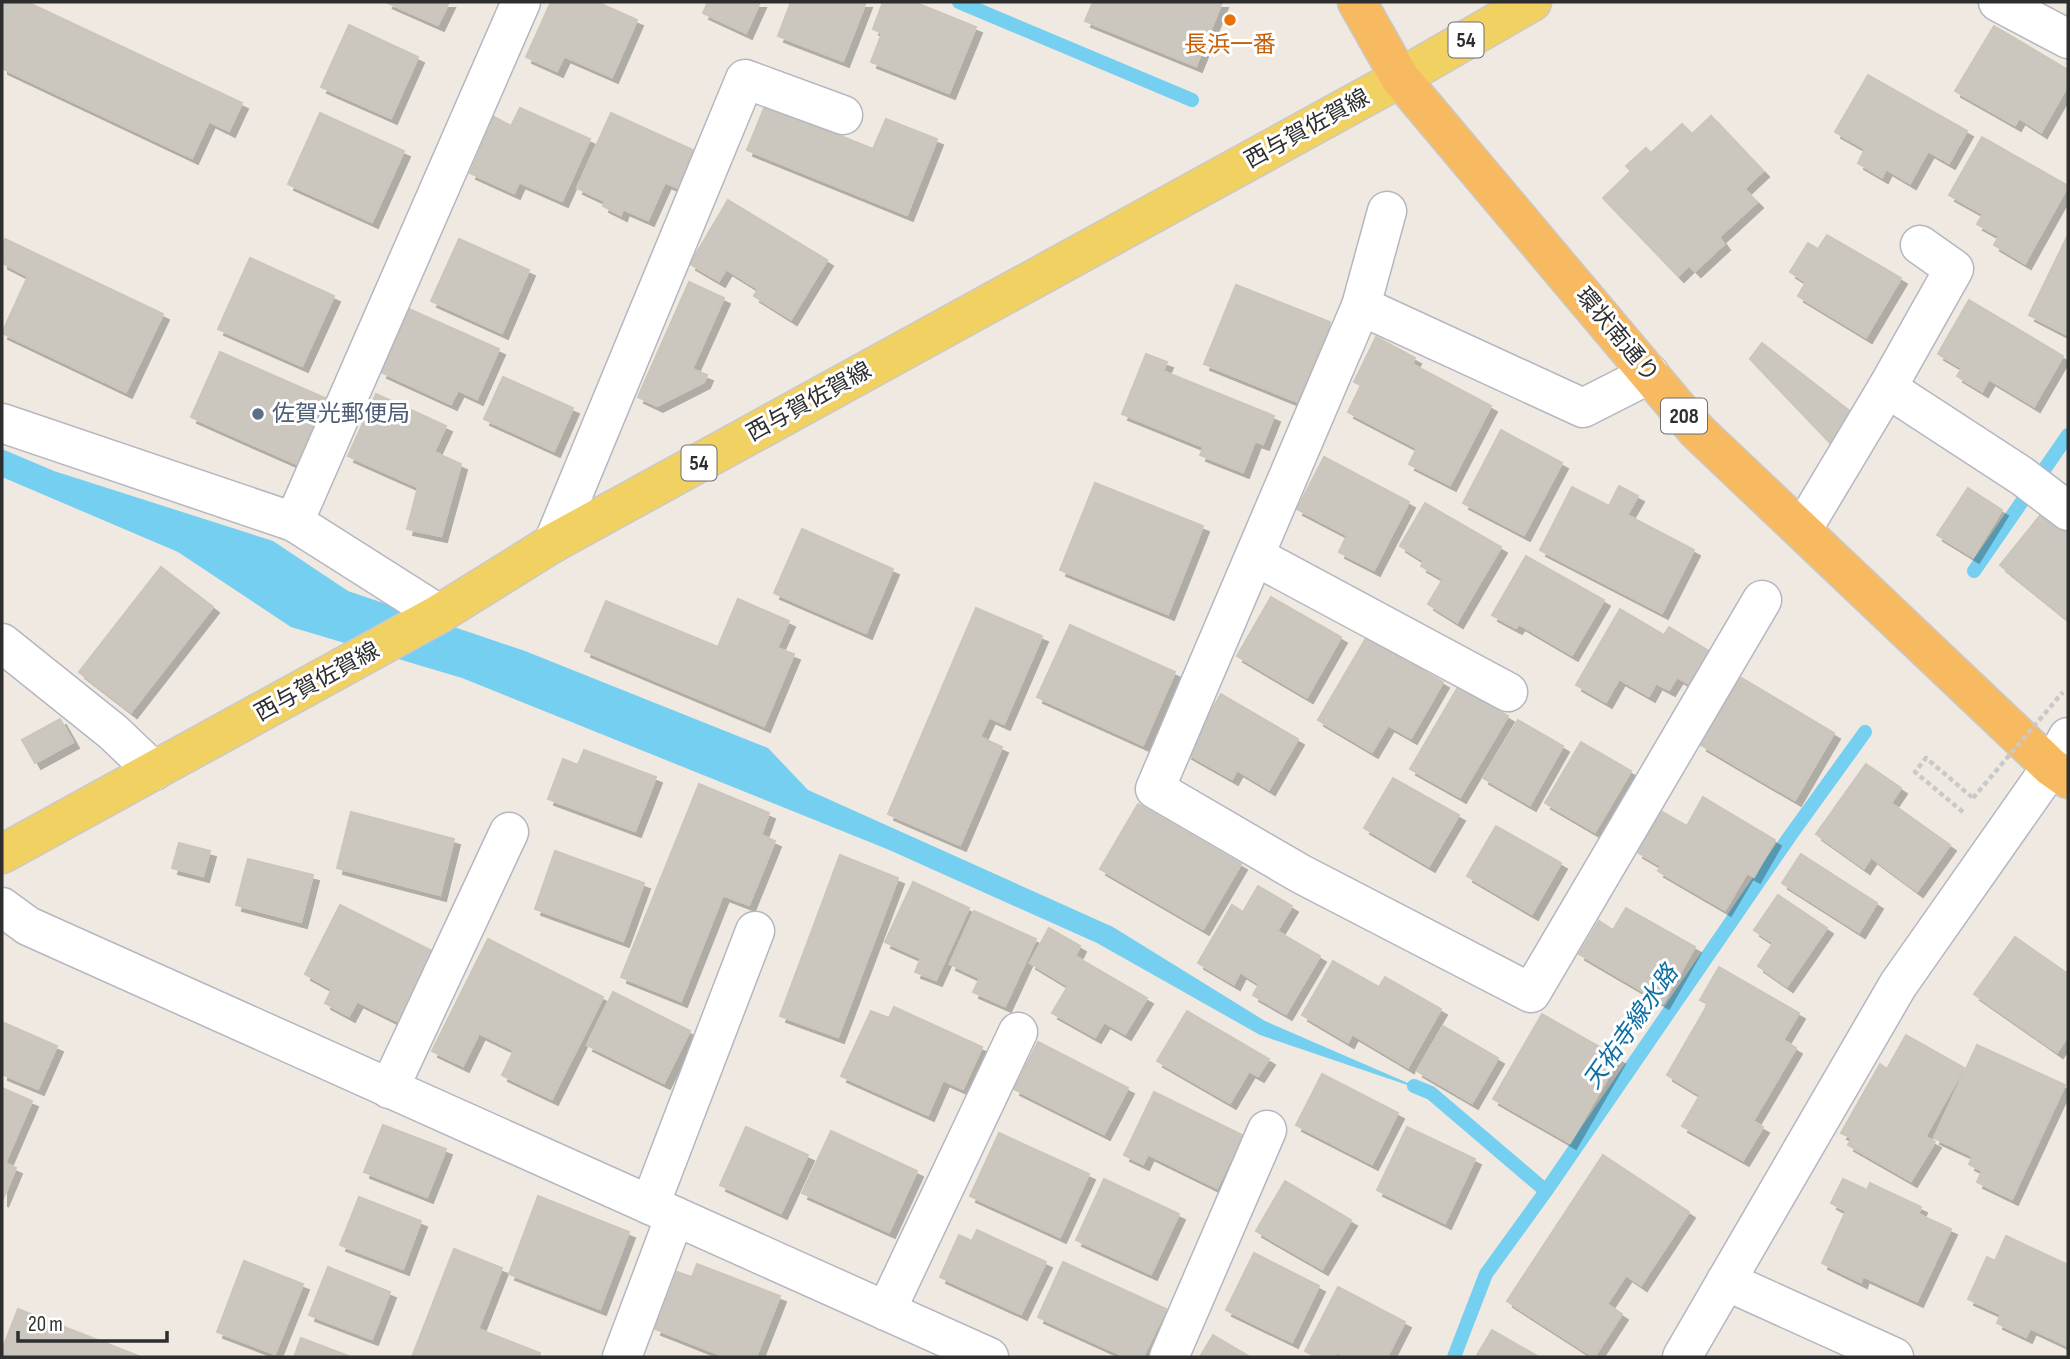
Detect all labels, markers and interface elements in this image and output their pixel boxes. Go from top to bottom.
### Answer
marker: 長浜一番 [1222,12,1238,28]
road number: 54 [1448,22,1484,58]
place label: 長浜一番 [1184,31,1276,59]
street label: 西与賀佐賀線 [1240,83,1374,175]
street label: 環状南通り [1569,282,1665,388]
street label: 西与賀佐賀線 [742,356,876,448]
road number: 208 [1661,398,1707,434]
place label: 佐賀光郵便局 [272,400,410,428]
marker: 佐賀光郵便局 [250,406,266,422]
road number: 54 [682,446,716,480]
street label: 西与賀佐賀線 [250,636,384,728]
water label: 天祐寺線水路 [1578,958,1685,1094]
scale bar [18,1300,166,1344]
text: 20 m [28,1312,63,1337]

